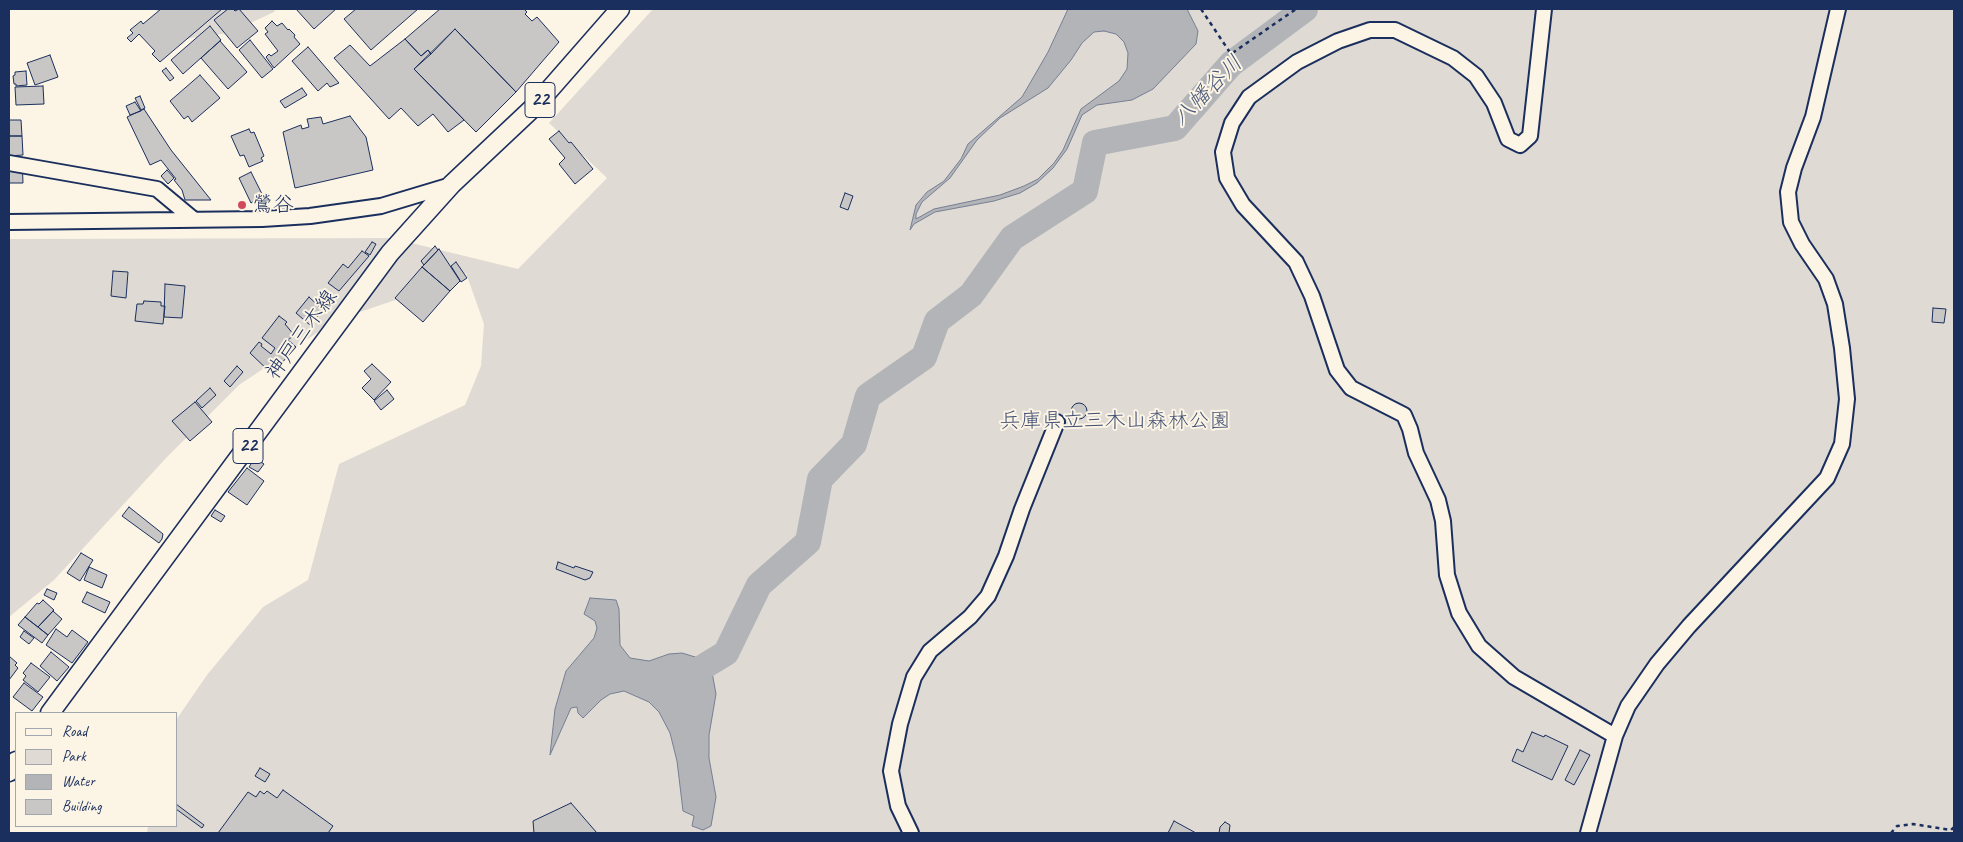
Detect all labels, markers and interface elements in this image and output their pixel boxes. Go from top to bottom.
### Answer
water label: 八幡谷川 [1168,51,1248,131]
road number: 22 [525,82,555,118]
place label: 鶯谷 [252,192,294,218]
marker: 鶯谷 [236,199,248,211]
street label: 神戸三木線 [261,285,343,385]
park label: 兵庫県立三木山森林公園 [1000,408,1230,434]
road number: 22 [233,428,263,464]
legend [15,712,178,827]
text: Road [62,722,87,741]
text: Park [62,747,86,766]
text: Water [62,772,95,791]
text: Building [62,797,101,816]

